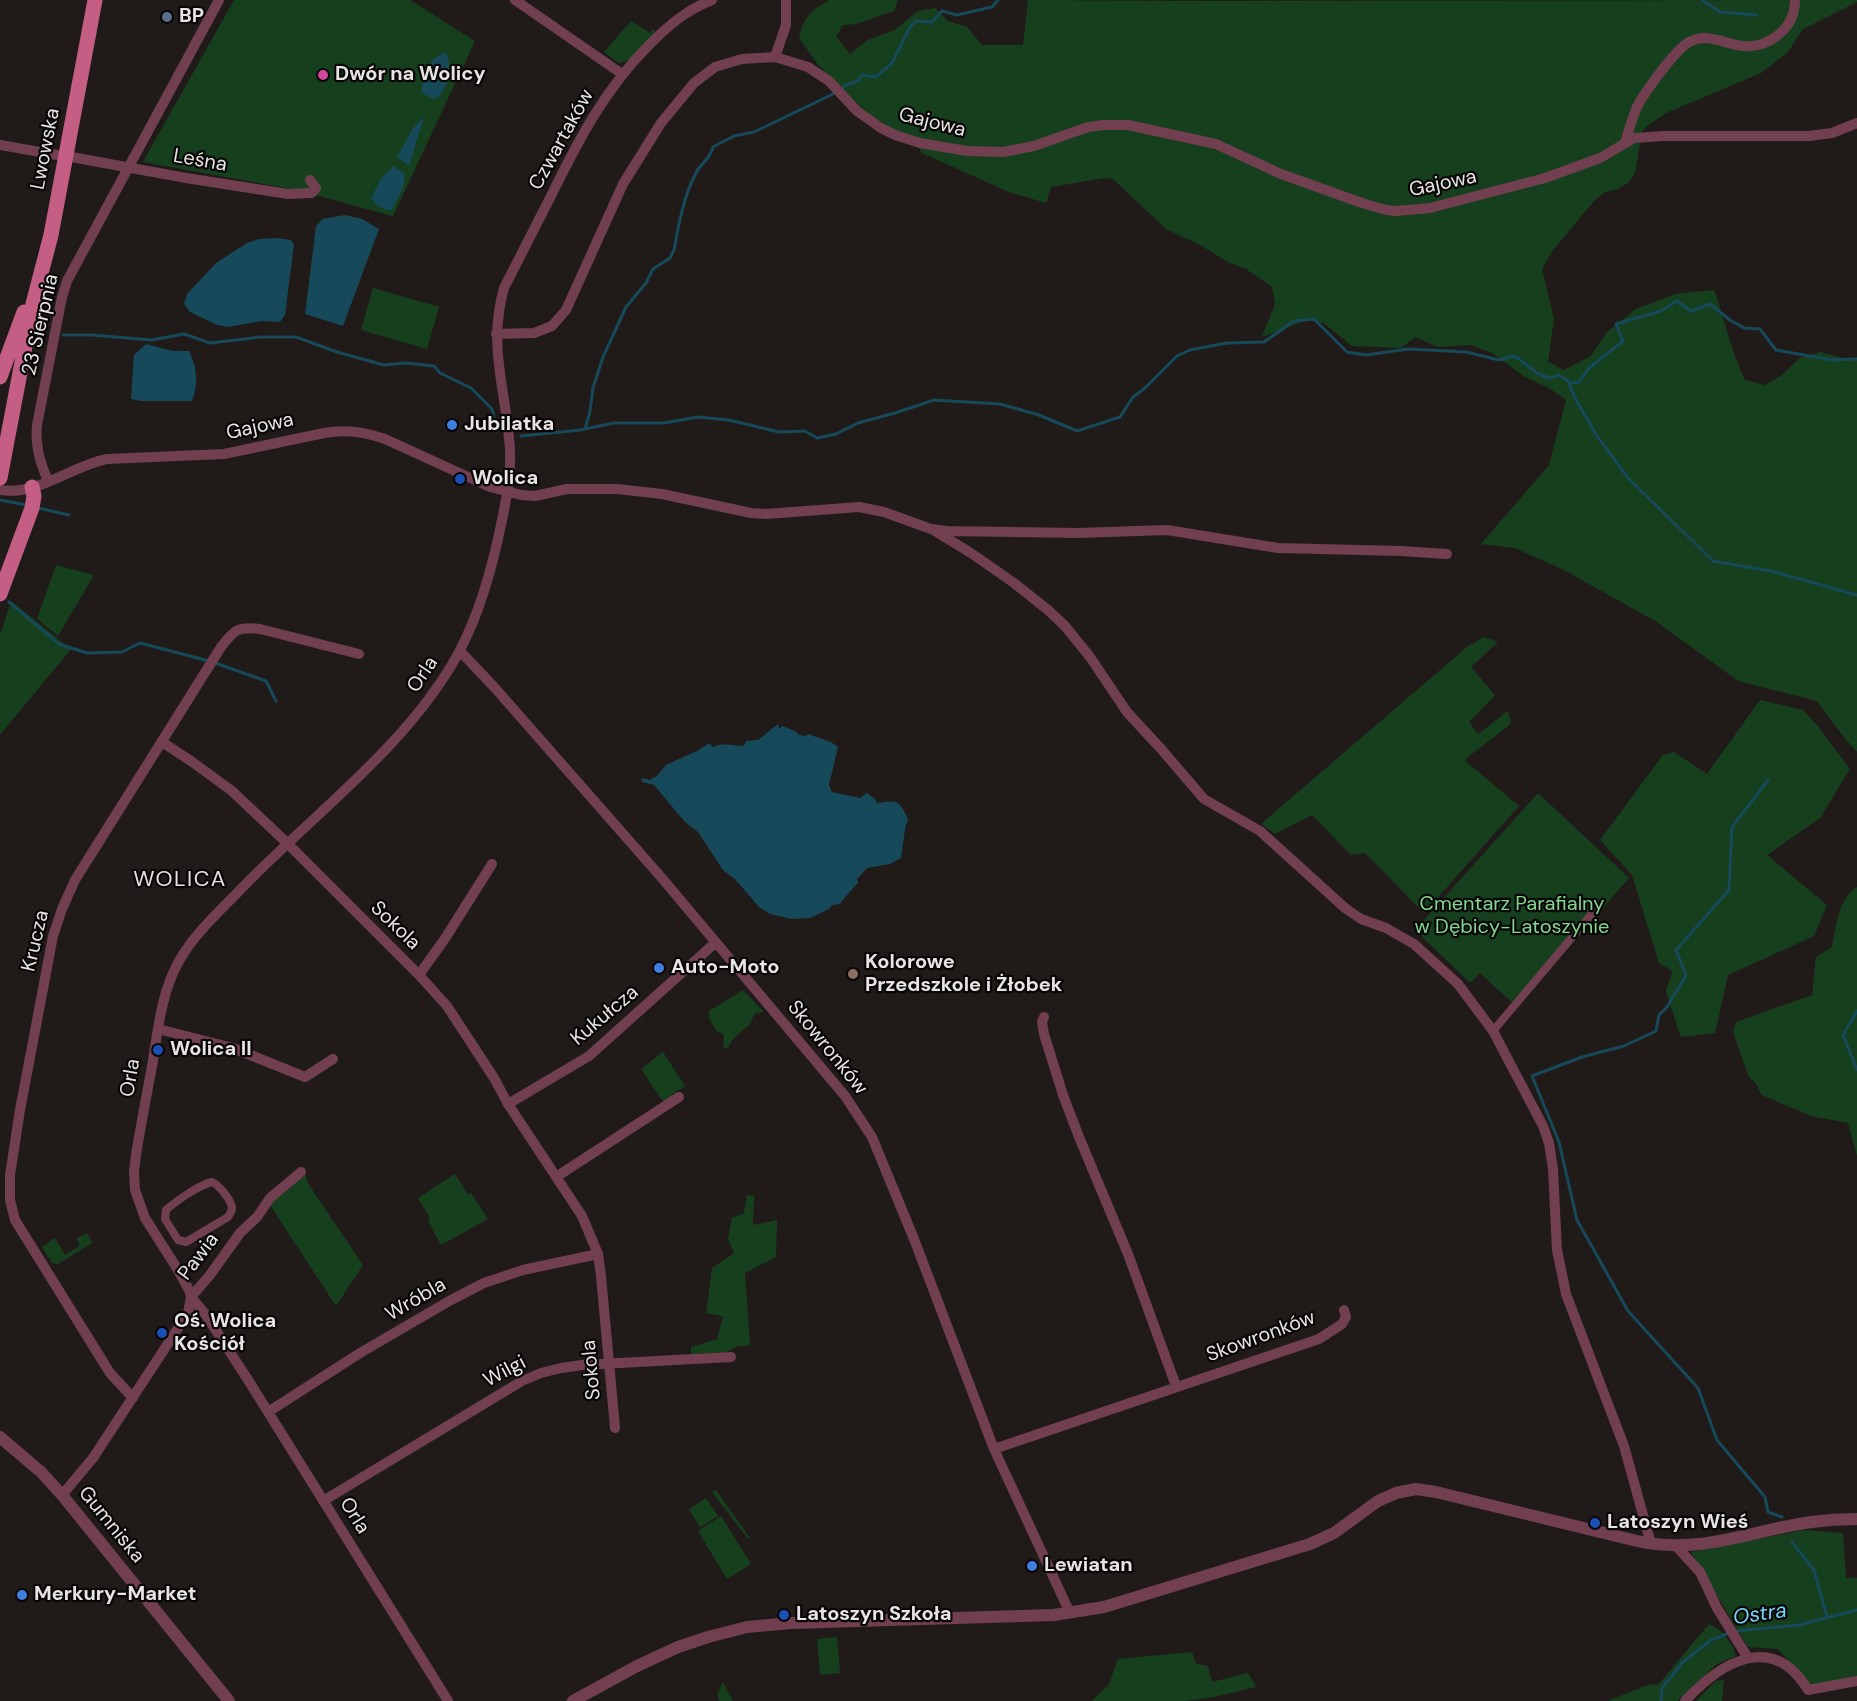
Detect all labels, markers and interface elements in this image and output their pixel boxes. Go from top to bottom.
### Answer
place label: BP [179,5,204,29]
marker: BP [160,10,174,24]
place label: Dwór na Wolicy [335,63,486,87]
marker: Dwór na Wolicy [316,68,330,82]
street label: Czwartaków [524,85,600,195]
street label: Gajowa [896,103,968,143]
street label: Lwowska [26,106,66,192]
street label: Leśna [171,145,229,177]
street label: Gajowa [1407,165,1479,203]
street label: 23 Sierpnia [18,272,64,378]
street label: Gajowa [224,408,296,446]
place label: Jubilatka [464,413,554,437]
marker: Jubilatka [445,418,459,432]
place label: Wolica [472,467,538,491]
marker: Wolica [453,472,467,486]
street label: Orla [402,652,444,698]
district label: WOLICA [133,867,227,893]
park label: Cmentarz Parafialny w Dębicy-Latoszynie [1415,893,1609,940]
street label: Sokola [365,897,425,955]
street label: Krucza [17,908,55,974]
place label: Kolorowe Przedszkole i Żłobek [865,951,1062,998]
place label: Auto-Moto [671,956,780,980]
marker: Auto-Moto [652,961,666,975]
marker: Kolorowe Przedszkole i Żłobek [846,967,860,981]
street label: Kukułcza [566,981,644,1051]
street label: Skowronków [782,996,872,1100]
place label: Wolica II [170,1038,252,1062]
marker: Wolica II [151,1043,165,1057]
street label: Orla [116,1057,146,1099]
street label: Pawia [174,1229,224,1285]
street label: Wróbla [382,1273,450,1327]
street label: Skowronków [1203,1306,1319,1368]
place label: Oś. Wolica Kościół [174,1310,276,1357]
marker: Oś. Wolica Kościół [155,1326,169,1340]
street label: Sokola [577,1339,607,1401]
street label: Wilgi [480,1351,530,1393]
street label: Gumniska [73,1482,149,1568]
street label: Orla [334,1493,374,1539]
place label: Latoszyn Wieś [1607,1511,1748,1535]
marker: Latoszyn Wieś [1588,1516,1602,1530]
place label: Lewiatan [1044,1554,1133,1578]
marker: Lewiatan [1025,1559,1039,1573]
place label: Merkury-Market [34,1583,197,1607]
marker: Merkury-Market [15,1588,29,1602]
water label: Ostra [1731,1599,1789,1631]
place label: Latoszyn Szkoła [796,1603,951,1627]
marker: Latoszyn Szkoła [777,1608,791,1622]

